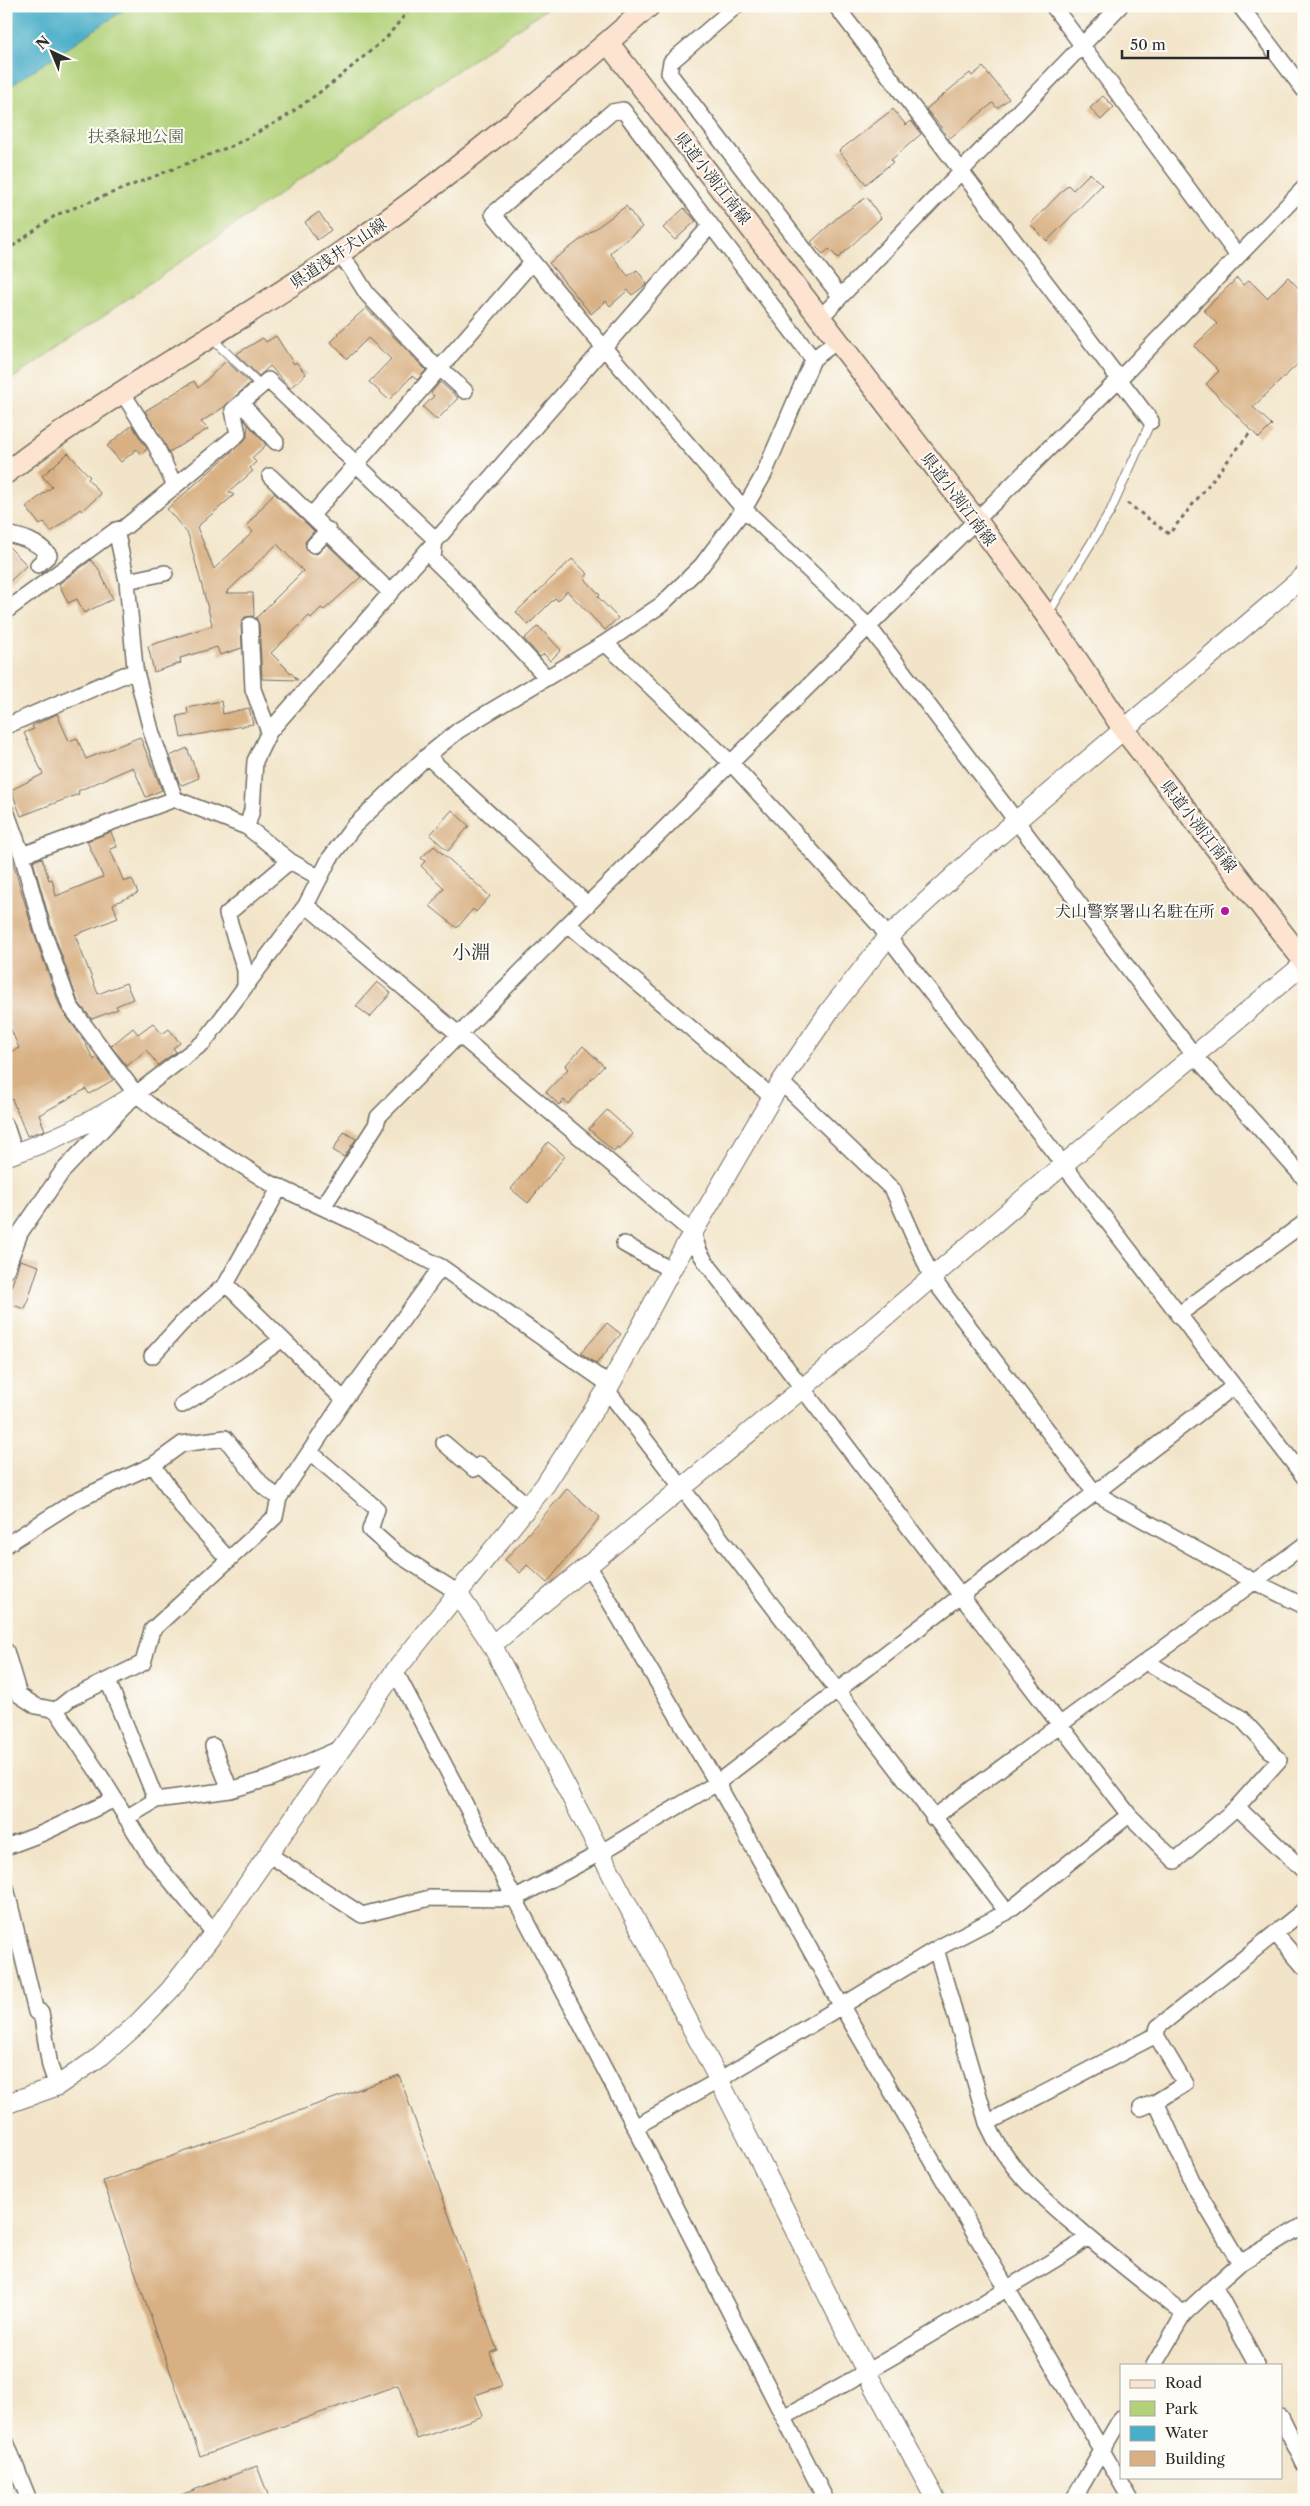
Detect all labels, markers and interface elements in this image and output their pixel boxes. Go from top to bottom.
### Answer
north arrow [28,28,78,78]
scale bar [1122,28,1269,60]
text: N [32,32,54,53]
text: 50 m [1130,35,1166,54]
park label: 扶桑緑地公園 [88,126,184,146]
street label: 県道小渕江南線 [671,128,755,228]
street label: 県道浅井犬山線 [286,213,390,293]
street label: 県道小渕江南線 [917,448,1001,550]
street label: 県道小渕江南線 [1157,776,1241,876]
place label: 犬山警察署山名駐在所 [1055,901,1215,921]
marker: 犬山警察署山名駐在所 [1219,905,1231,917]
district label: 小淵 [452,941,490,964]
legend [1120,2364,1282,2478]
text: Road [1165,2373,1202,2392]
text: Park [1165,2399,1199,2418]
text: Water [1164,2423,1209,2442]
text: Building [1165,2449,1225,2468]

